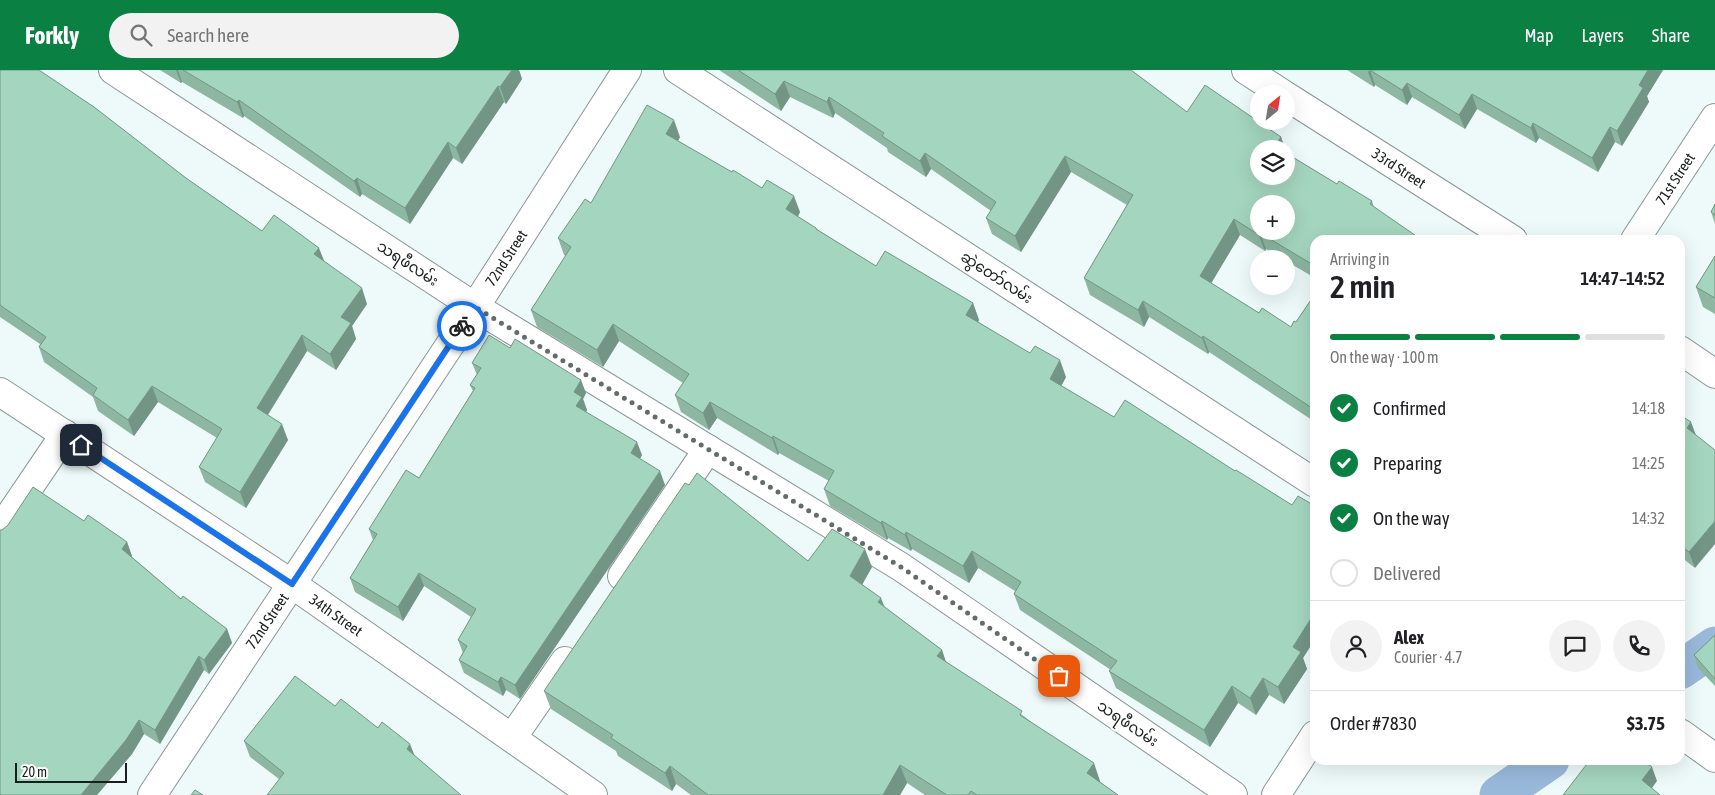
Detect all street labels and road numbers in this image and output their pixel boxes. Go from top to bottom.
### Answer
street label: 33rd Street [1369,144,1429,192]
street label: 71st Street [1652,150,1698,208]
street label: 72nd Street [482,227,530,289]
street label: သရဖီလမ်း [372,236,442,292]
street label: ဆွဲတော်လမ်း [956,247,1037,309]
street label: 72nd Street [242,590,292,652]
street label: 34th Street [306,591,366,639]
street label: သရဖီလမ်း [1092,696,1162,753]

